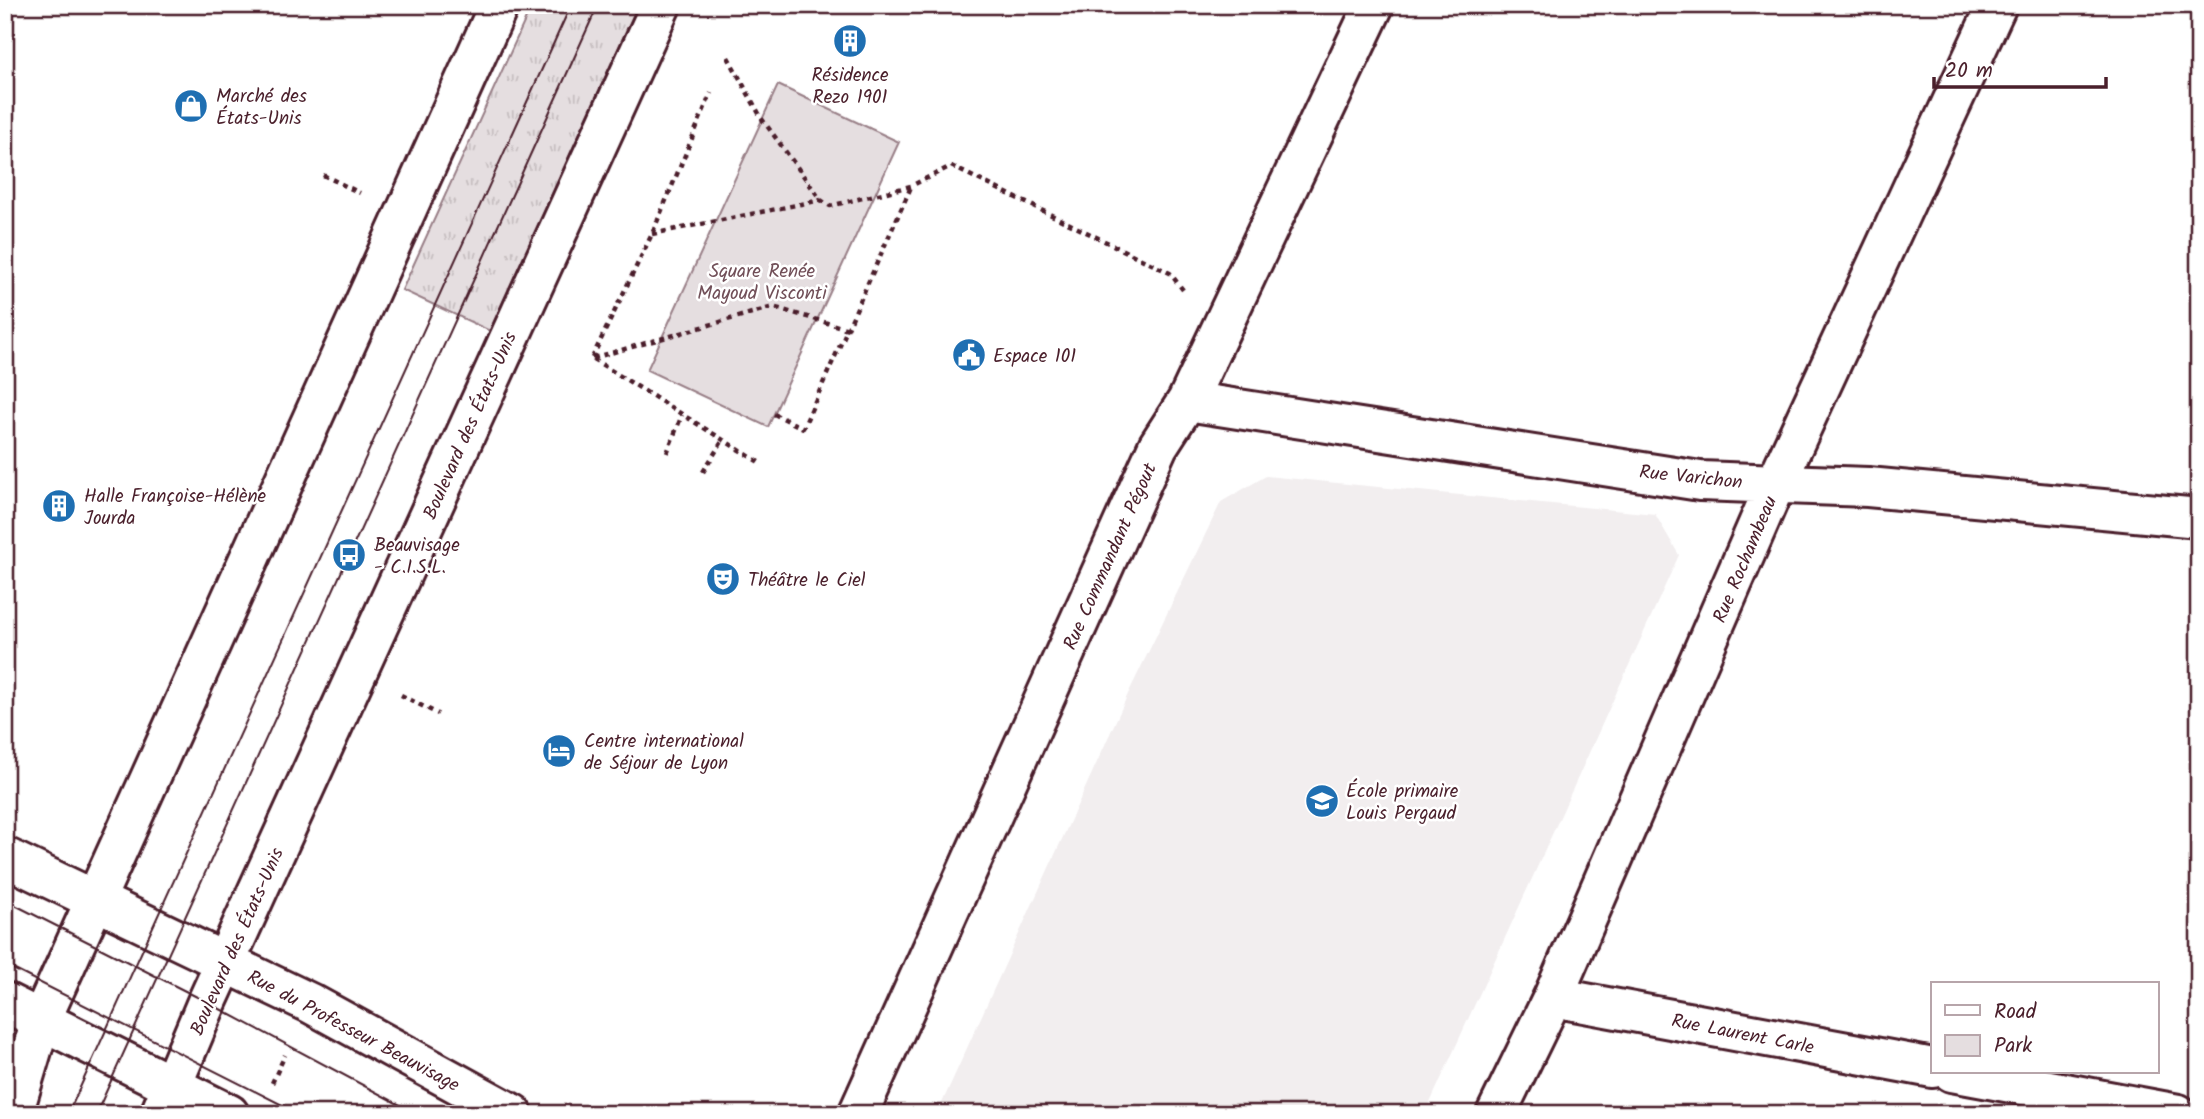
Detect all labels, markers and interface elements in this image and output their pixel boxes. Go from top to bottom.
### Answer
building icon: Résidence Rezo 1901 [831,22,869,60]
scale bar [1934,46,2106,90]
text: 20 m [1945,55,1993,88]
place label: Résidence Rezo 1901 [811,61,889,113]
place label: Marché des États-Unis [216,82,307,134]
shop icon: Marché des États-Unis [172,87,210,125]
park label: Square Renée Mayoud Visconti [697,257,828,309]
street label: Boulevard des États-Unis [416,327,526,525]
public building icon: Espace 101 [950,336,988,374]
place label: Espace 101 [993,342,1076,372]
street label: Rue Commandant Pégout [1056,458,1166,655]
street label: Rue Varichon [1638,458,1744,498]
place label: Halle Françoise-Hélène Jourda [84,482,267,534]
building icon: Halle Françoise-Hélène Jourda [40,487,78,525]
street label: Rue Rochambeau [1706,492,1786,628]
place label: Beauvisage - C.I.S.L. [374,531,460,583]
bus stop icon: Beauvisage - C.I.S.L. [330,536,368,574]
theatre icon: Théâtre le Ciel [704,560,742,598]
place label: Théâtre le Ciel [748,566,866,596]
place label: Centre international de Séjour de Lyon [584,727,744,779]
hotel icon: Centre international de Séjour de Lyon [540,732,578,770]
place label: École primaire Louis Pergaud [1346,777,1459,829]
school or university icon: École primaire Louis Pergaud [1303,782,1341,820]
street label: Boulevard des États-Unis [183,843,293,1041]
street label: Rue du Professeur Beauvisage [241,963,465,1101]
legend [1931,982,2158,1074]
text: Road [1994,996,2037,1029]
street label: Rue Laurent Carle [1669,1006,1817,1064]
text: Park [1994,1030,2032,1063]

